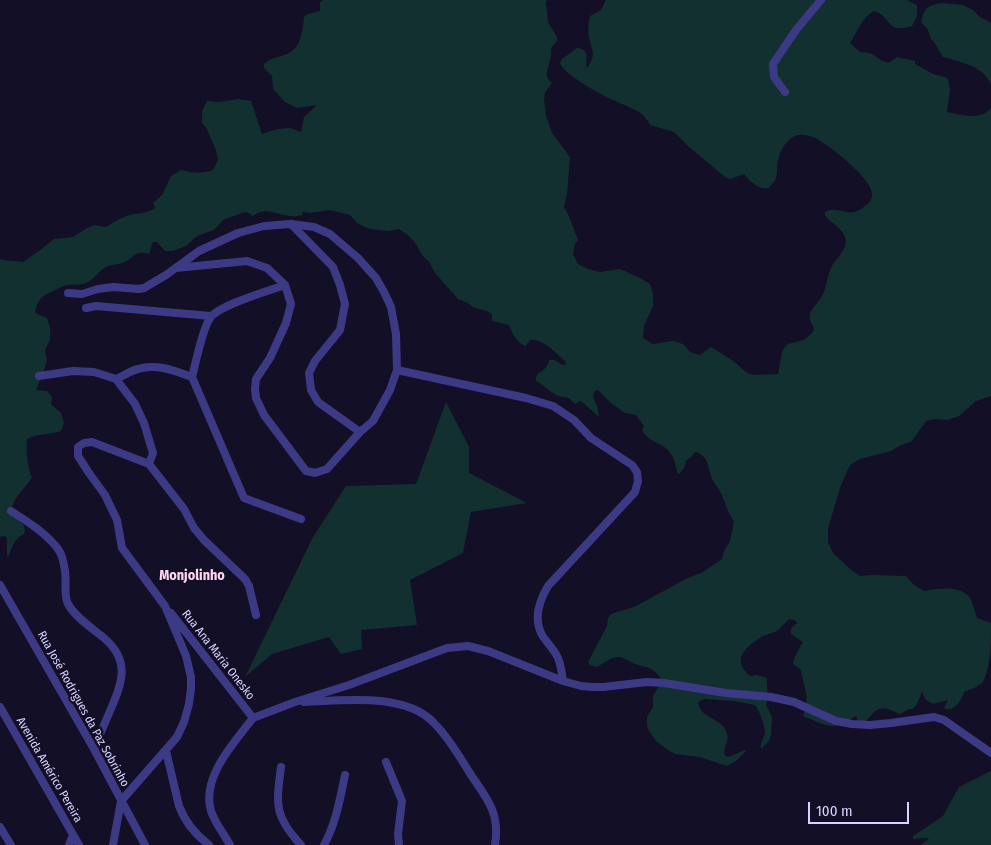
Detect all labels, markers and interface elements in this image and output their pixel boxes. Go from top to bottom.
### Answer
district label: Monjolinho [159,568,225,584]
street label: Rua Ana Maria Onesko [179,607,257,703]
street label: Rua José Rodrigues da Paz Sobrinho [34,629,132,789]
street label: Avenida Américo Pereira [13,715,85,825]
scale bar [811,792,912,824]
text: 100 m [816,802,853,820]

